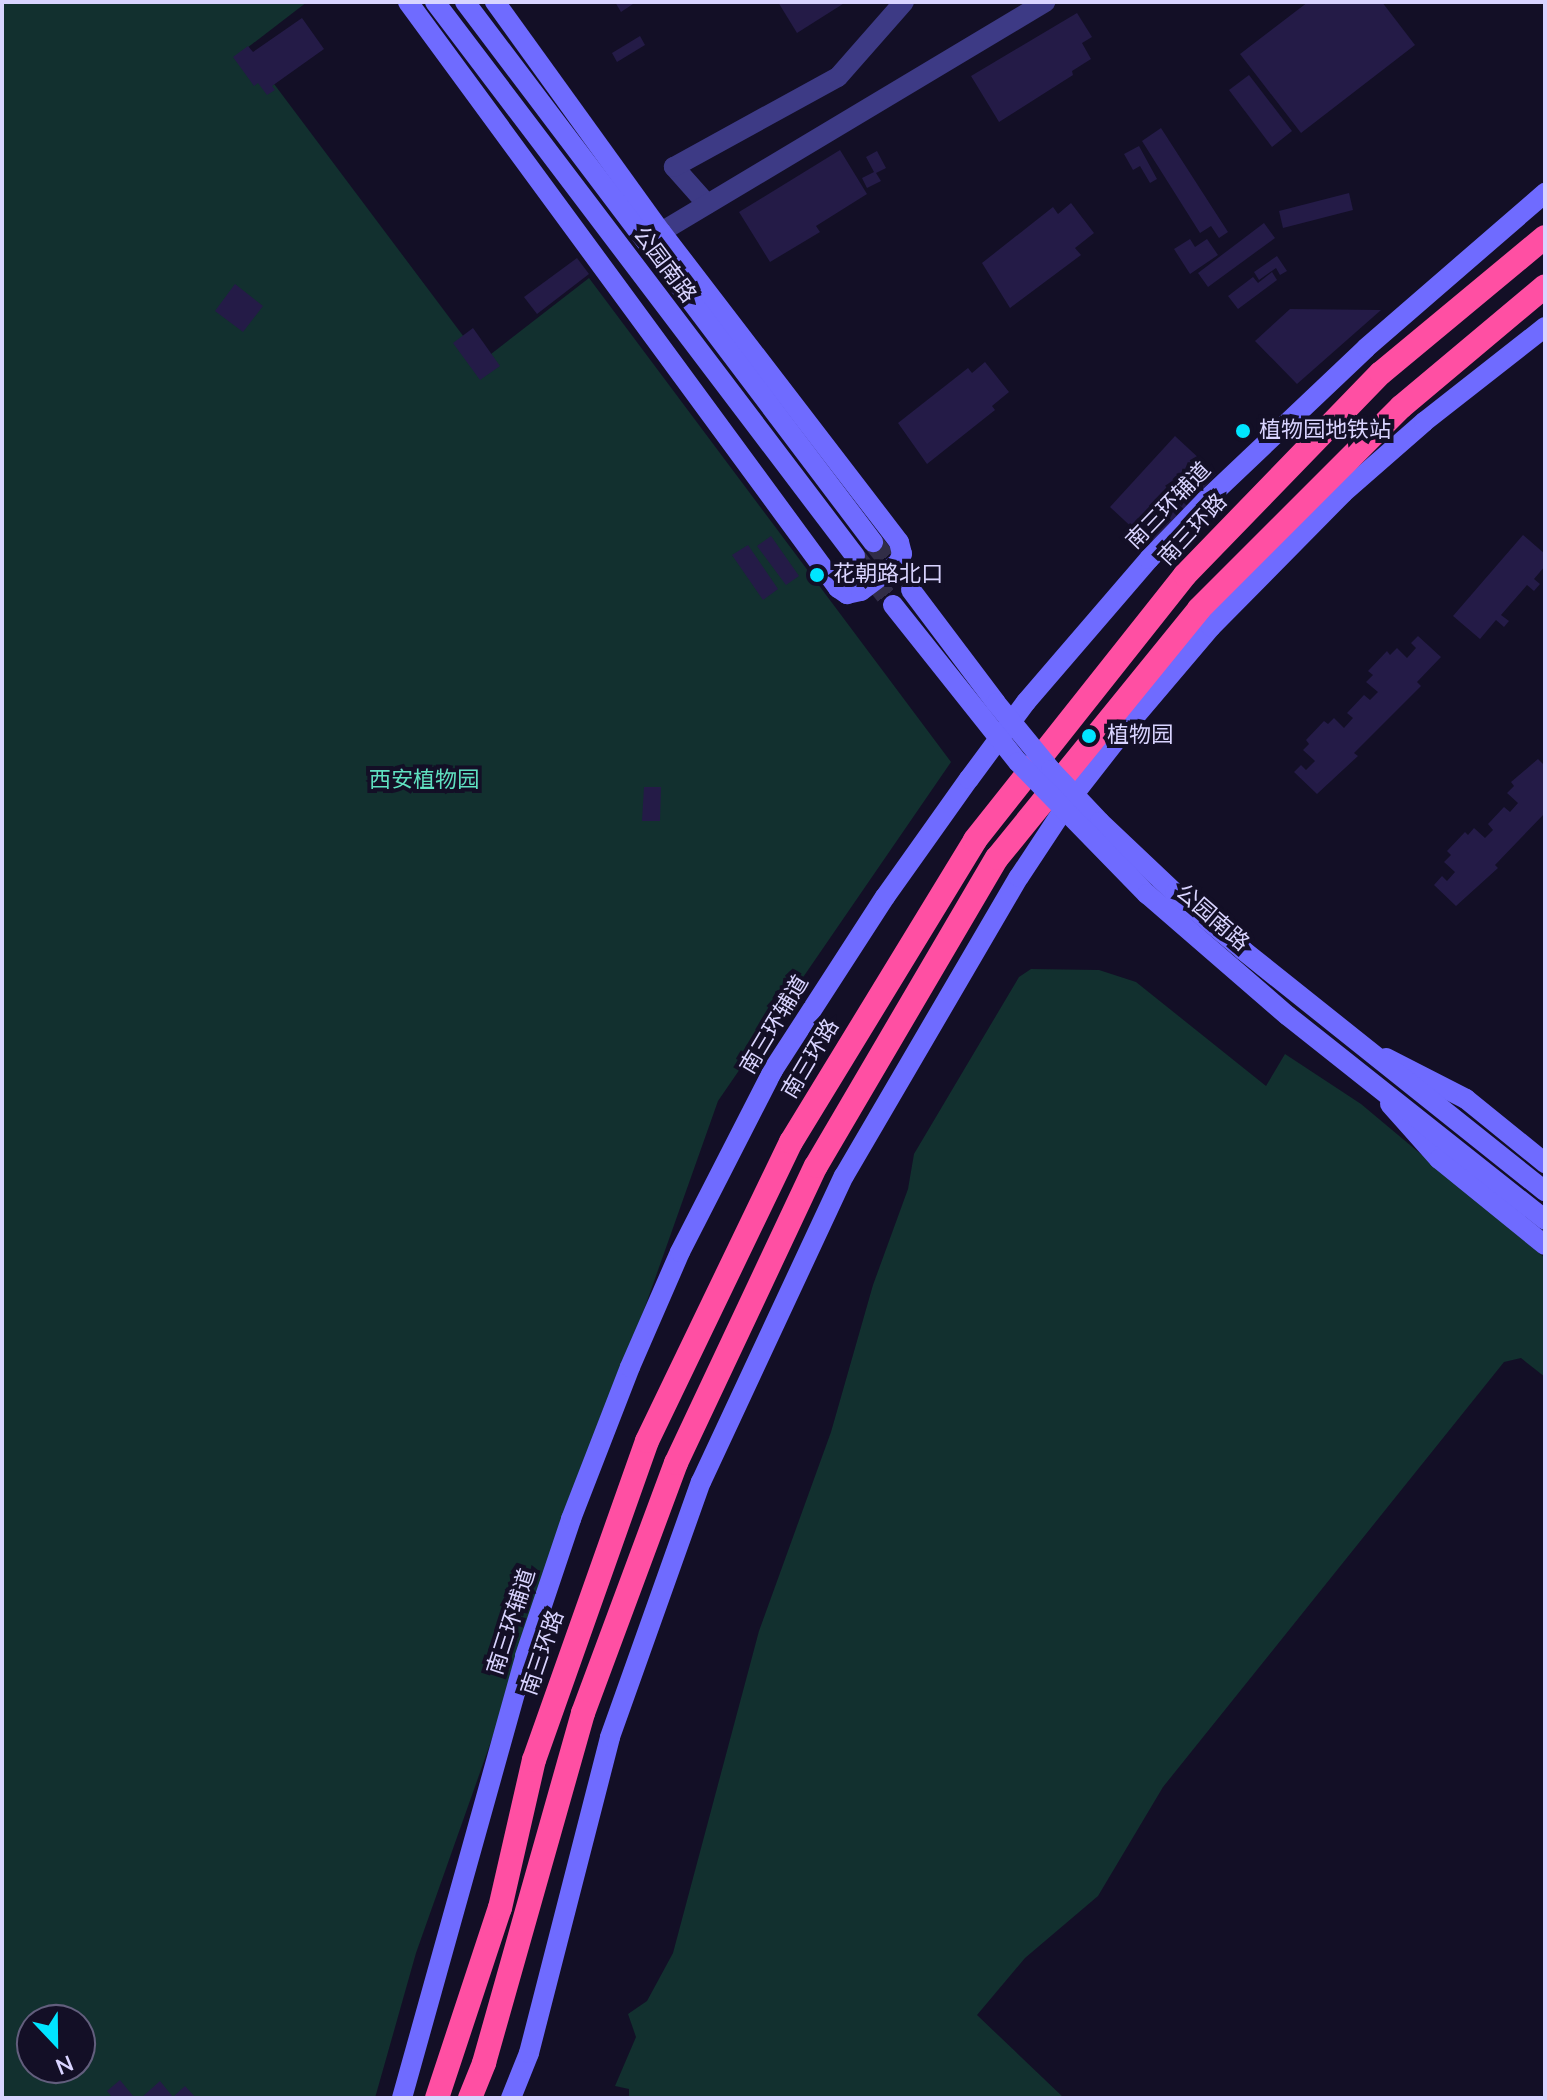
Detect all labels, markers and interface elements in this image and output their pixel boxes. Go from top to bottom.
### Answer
street label: 公园南路 [627,222,701,308]
place label: 植物园地铁站 [1259,418,1391,444]
marker: 植物园地铁站 [1234,422,1252,440]
street label: 南三环辅道 [1121,457,1217,555]
street label: 南三环路 [1153,489,1233,571]
place label: 花朝路北口 [833,562,943,588]
marker: 花朝路北口 [808,566,826,584]
place label: 植物园 [1107,723,1173,749]
marker: 植物园 [1078,725,1100,747]
park label: 西安植物园 [369,768,479,794]
street label: 公园南路 [1170,879,1254,957]
street label: 南三环辅道 [735,971,815,1079]
street label: 南三环路 [777,1014,845,1104]
street label: 南三环辅道 [482,1566,542,1678]
street label: 南三环路 [516,1607,570,1699]
north arrow [16,2004,96,2084]
text: N [51,2047,77,2081]

